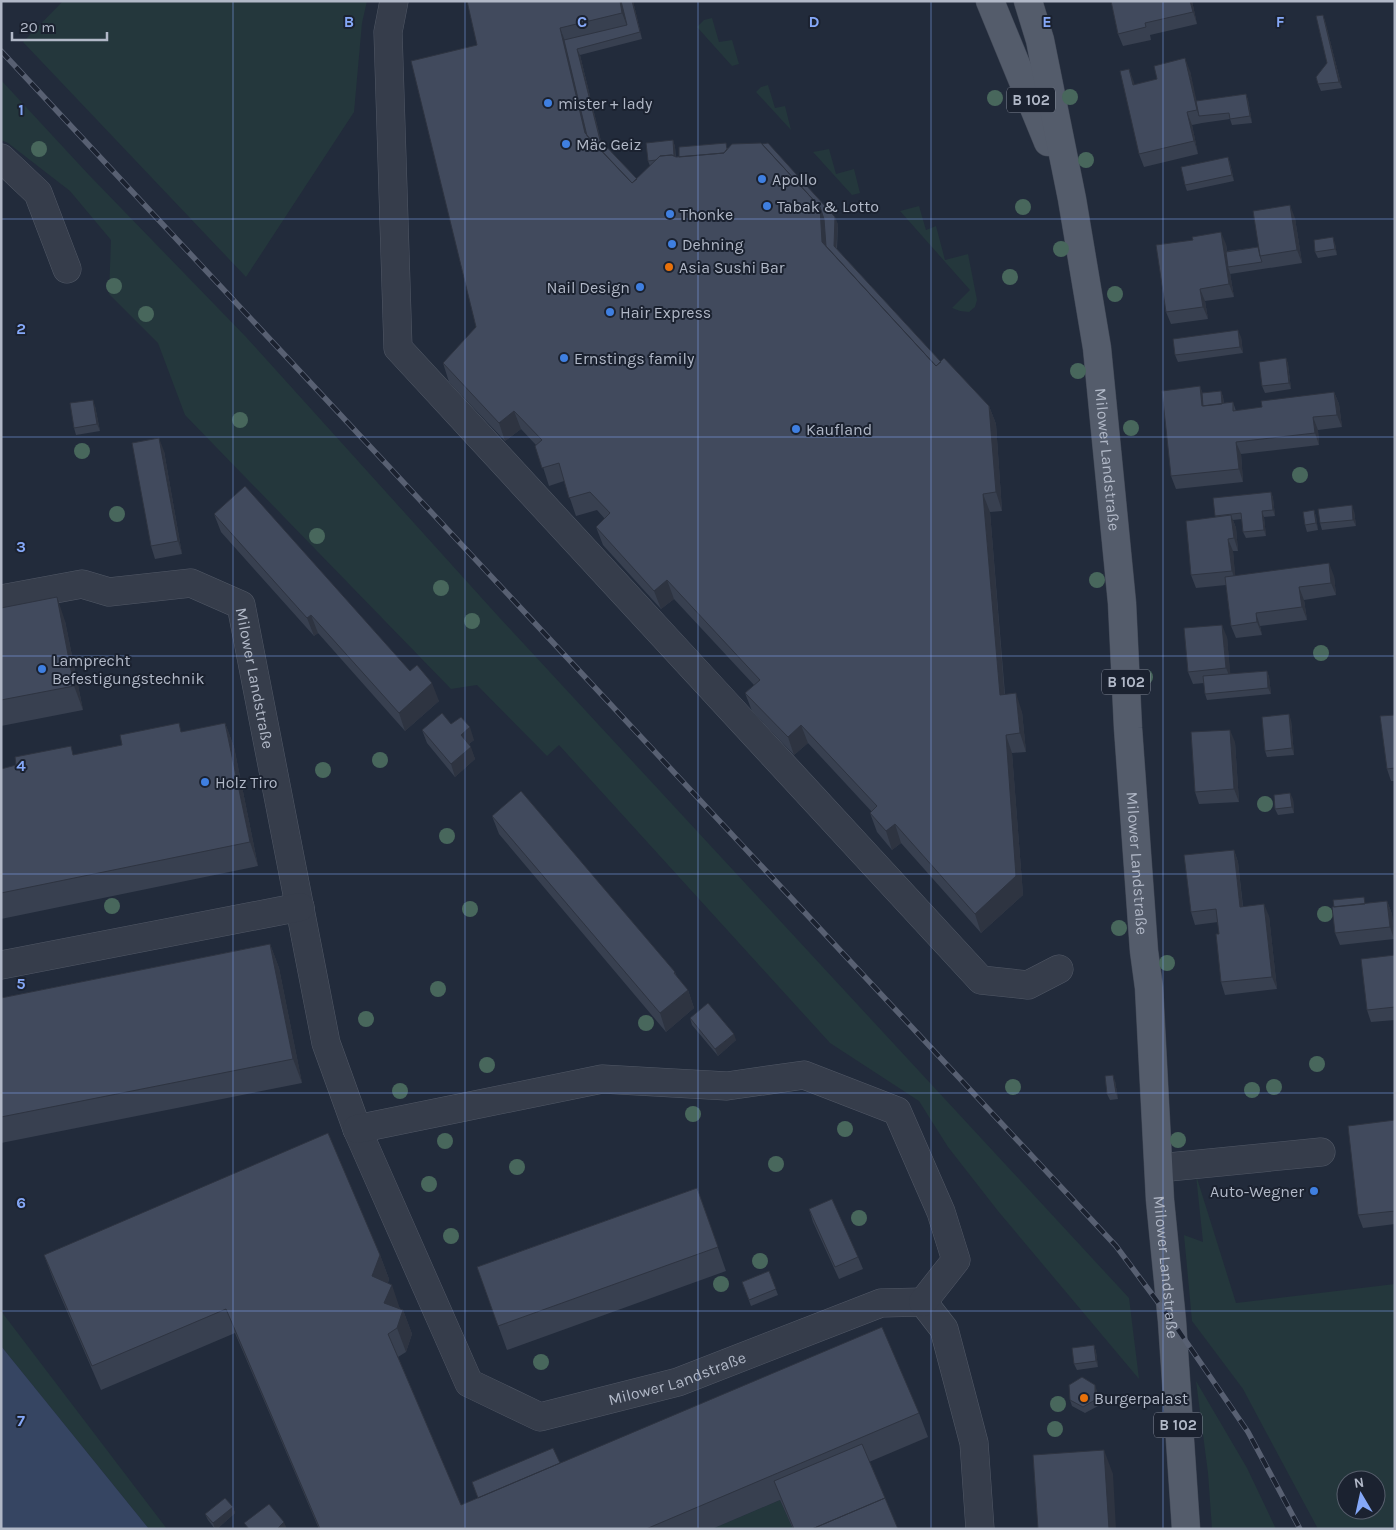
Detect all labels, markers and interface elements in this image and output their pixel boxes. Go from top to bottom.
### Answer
scale bar [12,10,108,42]
text: B [344,12,354,31]
text: C [577,12,587,31]
text: D [809,12,820,31]
text: E [1042,12,1052,31]
text: F [1276,12,1285,31]
text: 20 m [20,18,55,36]
road number: B 102 [1007,88,1055,112]
place label: mister + lady [558,94,653,113]
marker: mister + lady [542,97,554,109]
text: 1 [18,100,24,119]
place label: Mäc Geiz [576,135,641,154]
marker: Mäc Geiz [560,138,572,150]
place label: Apollo [772,170,817,189]
marker: Apollo [756,173,768,185]
place label: Tabak & Lotto [777,197,879,216]
marker: Tabak & Lotto [761,200,773,212]
place label: Thonke [680,205,733,224]
marker: Thonke [664,208,676,220]
place label: Dehning [682,235,744,254]
marker: Dehning [666,238,678,250]
place label: Asia Sushi Bar [679,258,785,277]
marker: Asia Sushi Bar [663,261,675,273]
place label: Nail Design [547,278,630,297]
marker: Nail Design [634,281,646,293]
place label: Hair Express [620,303,711,322]
marker: Hair Express [604,306,616,318]
text: 2 [16,319,26,338]
place label: Ernstings family [574,349,695,368]
marker: Ernstings family [558,352,570,364]
street label: Milower Landstraße [1091,387,1124,532]
place label: Kaufland [806,420,872,439]
marker: Kaufland [790,423,802,435]
text: 3 [16,537,26,556]
street label: Milower Landstraße [232,606,278,750]
place label: Lamprecht Befestigungstechnik [52,651,204,688]
marker: Lamprecht Befestigungstechnik [36,663,48,675]
road number: B 102 [1102,670,1150,694]
text: 4 [16,756,26,775]
place label: Holz Tiro [215,773,278,792]
marker: Holz Tiro [199,776,211,788]
street label: Milower Landstraße [1123,791,1152,936]
text: 5 [16,974,26,993]
place label: Auto-Wegner [1210,1182,1304,1201]
marker: Auto-Wegner [1308,1185,1320,1197]
text: 6 [16,1193,26,1212]
street label: Milower Landstraße [1150,1195,1182,1339]
street label: Milower Landstraße [606,1348,749,1409]
place label: Burgerpalast [1094,1389,1188,1408]
marker: Burgerpalast [1078,1392,1090,1404]
text: 7 [17,1411,25,1430]
road number: B 102 [1154,1412,1202,1438]
north arrow [1336,1470,1386,1520]
text: N [1353,1473,1365,1492]

